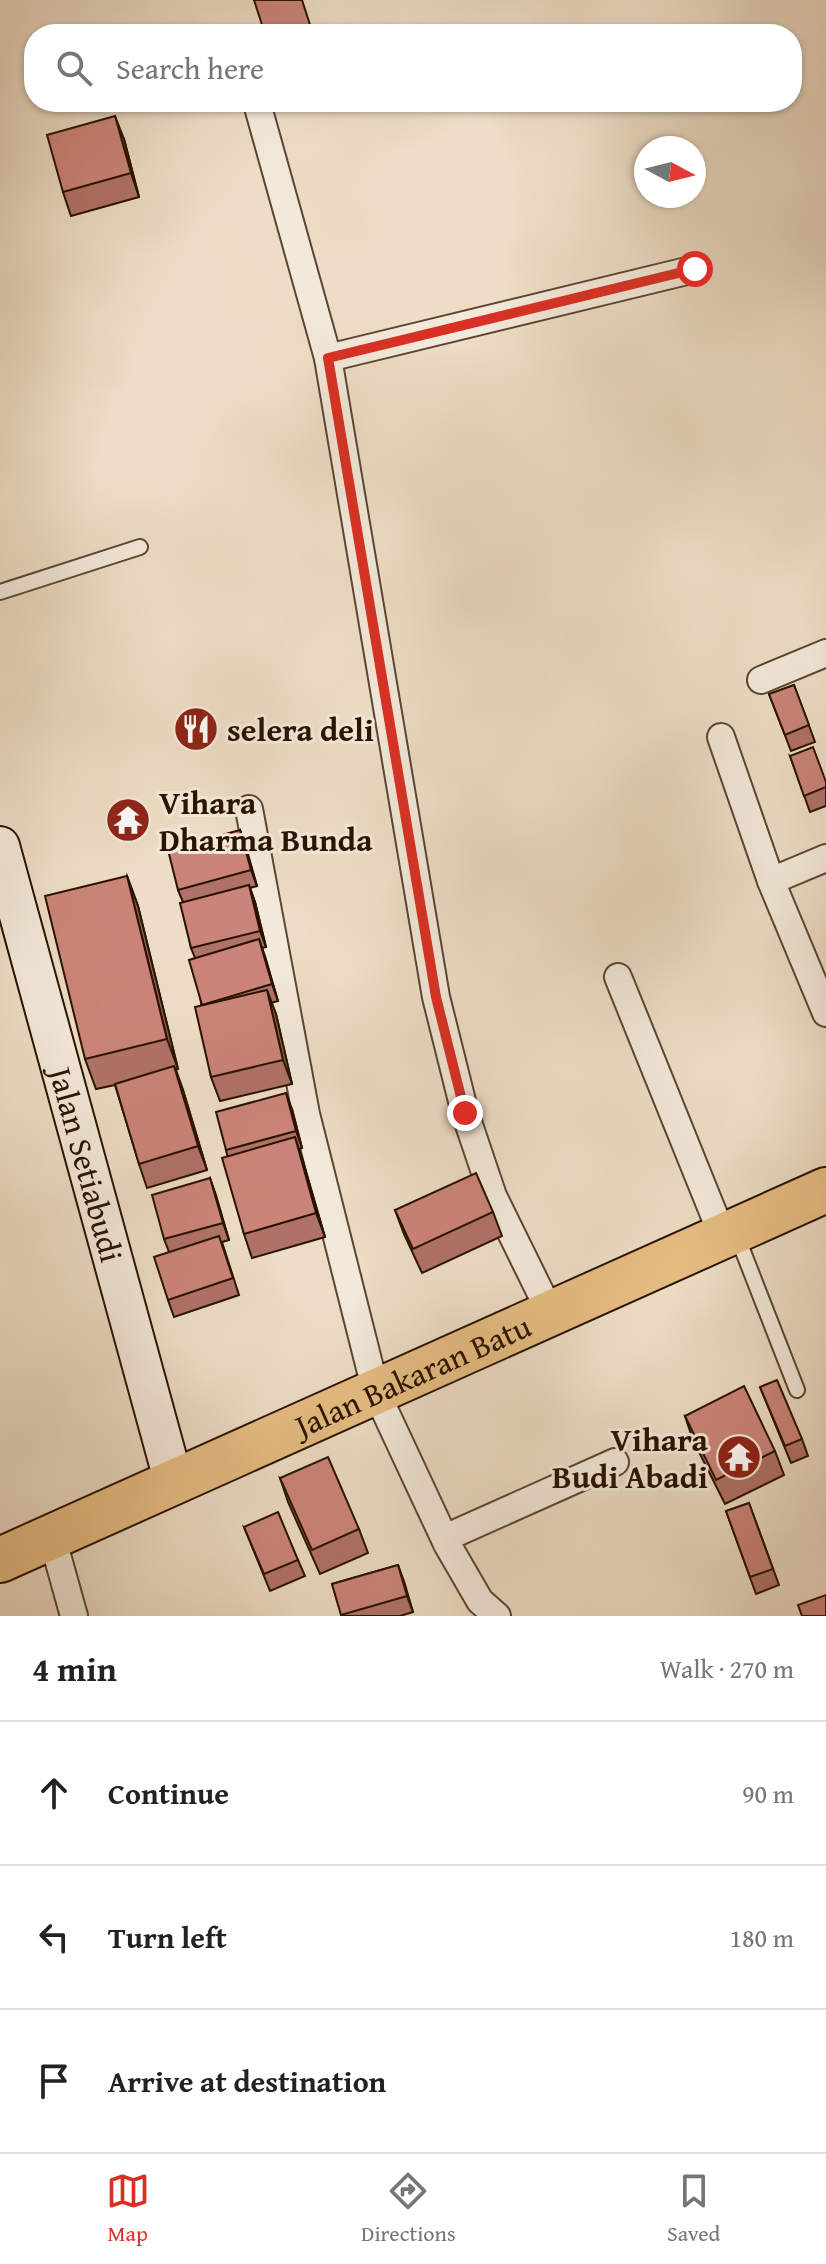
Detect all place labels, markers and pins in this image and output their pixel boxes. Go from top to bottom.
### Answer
restaurant icon: selera deli [172,705,220,753]
place label: selera deli [227,706,374,753]
place label: Vihara Dharma Bunda [159,779,373,863]
temple icon: Vihara Dharma Bunda [104,796,152,844]
place label: Vihara Budi Abadi [552,1416,709,1500]
temple icon: Vihara Budi Abadi [715,1433,763,1481]

